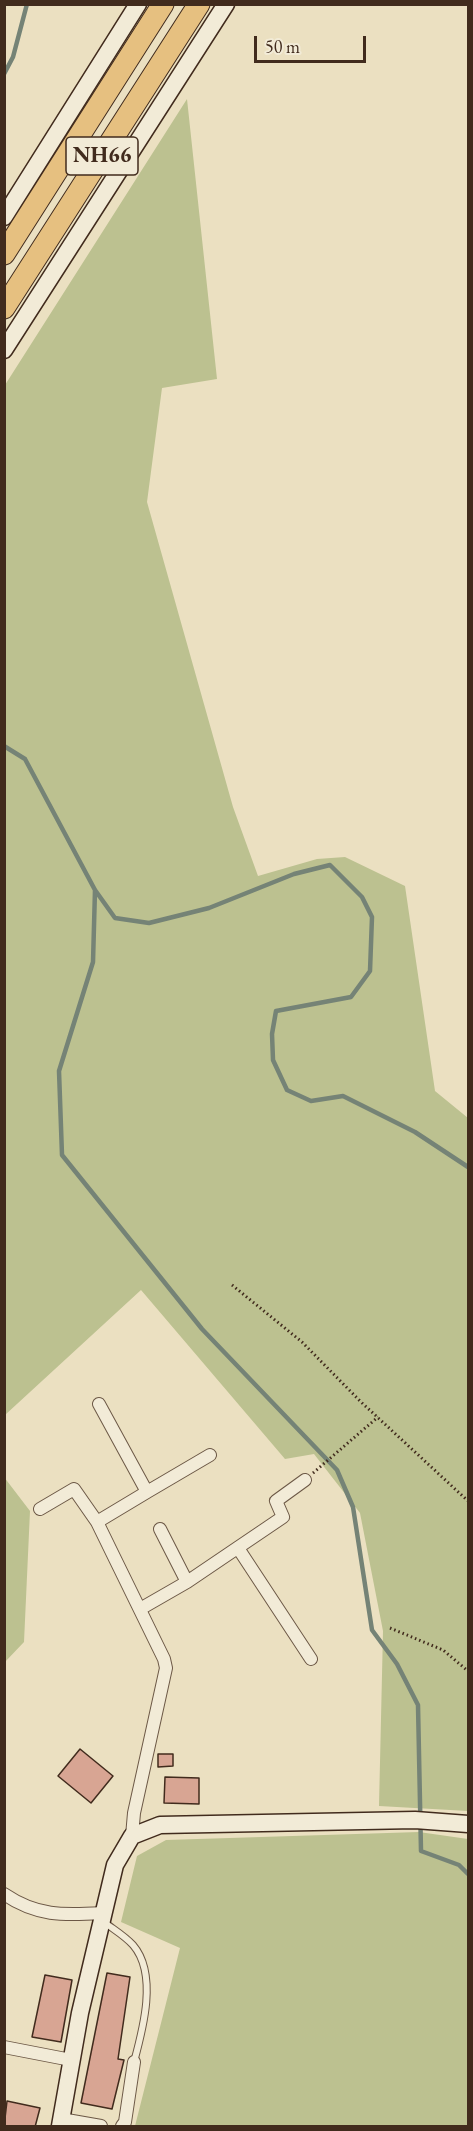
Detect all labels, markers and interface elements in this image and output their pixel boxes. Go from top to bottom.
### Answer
scale bar [257,24,370,62]
text: 50 m [265,35,300,58]
road number: NH66 [66,137,138,175]

